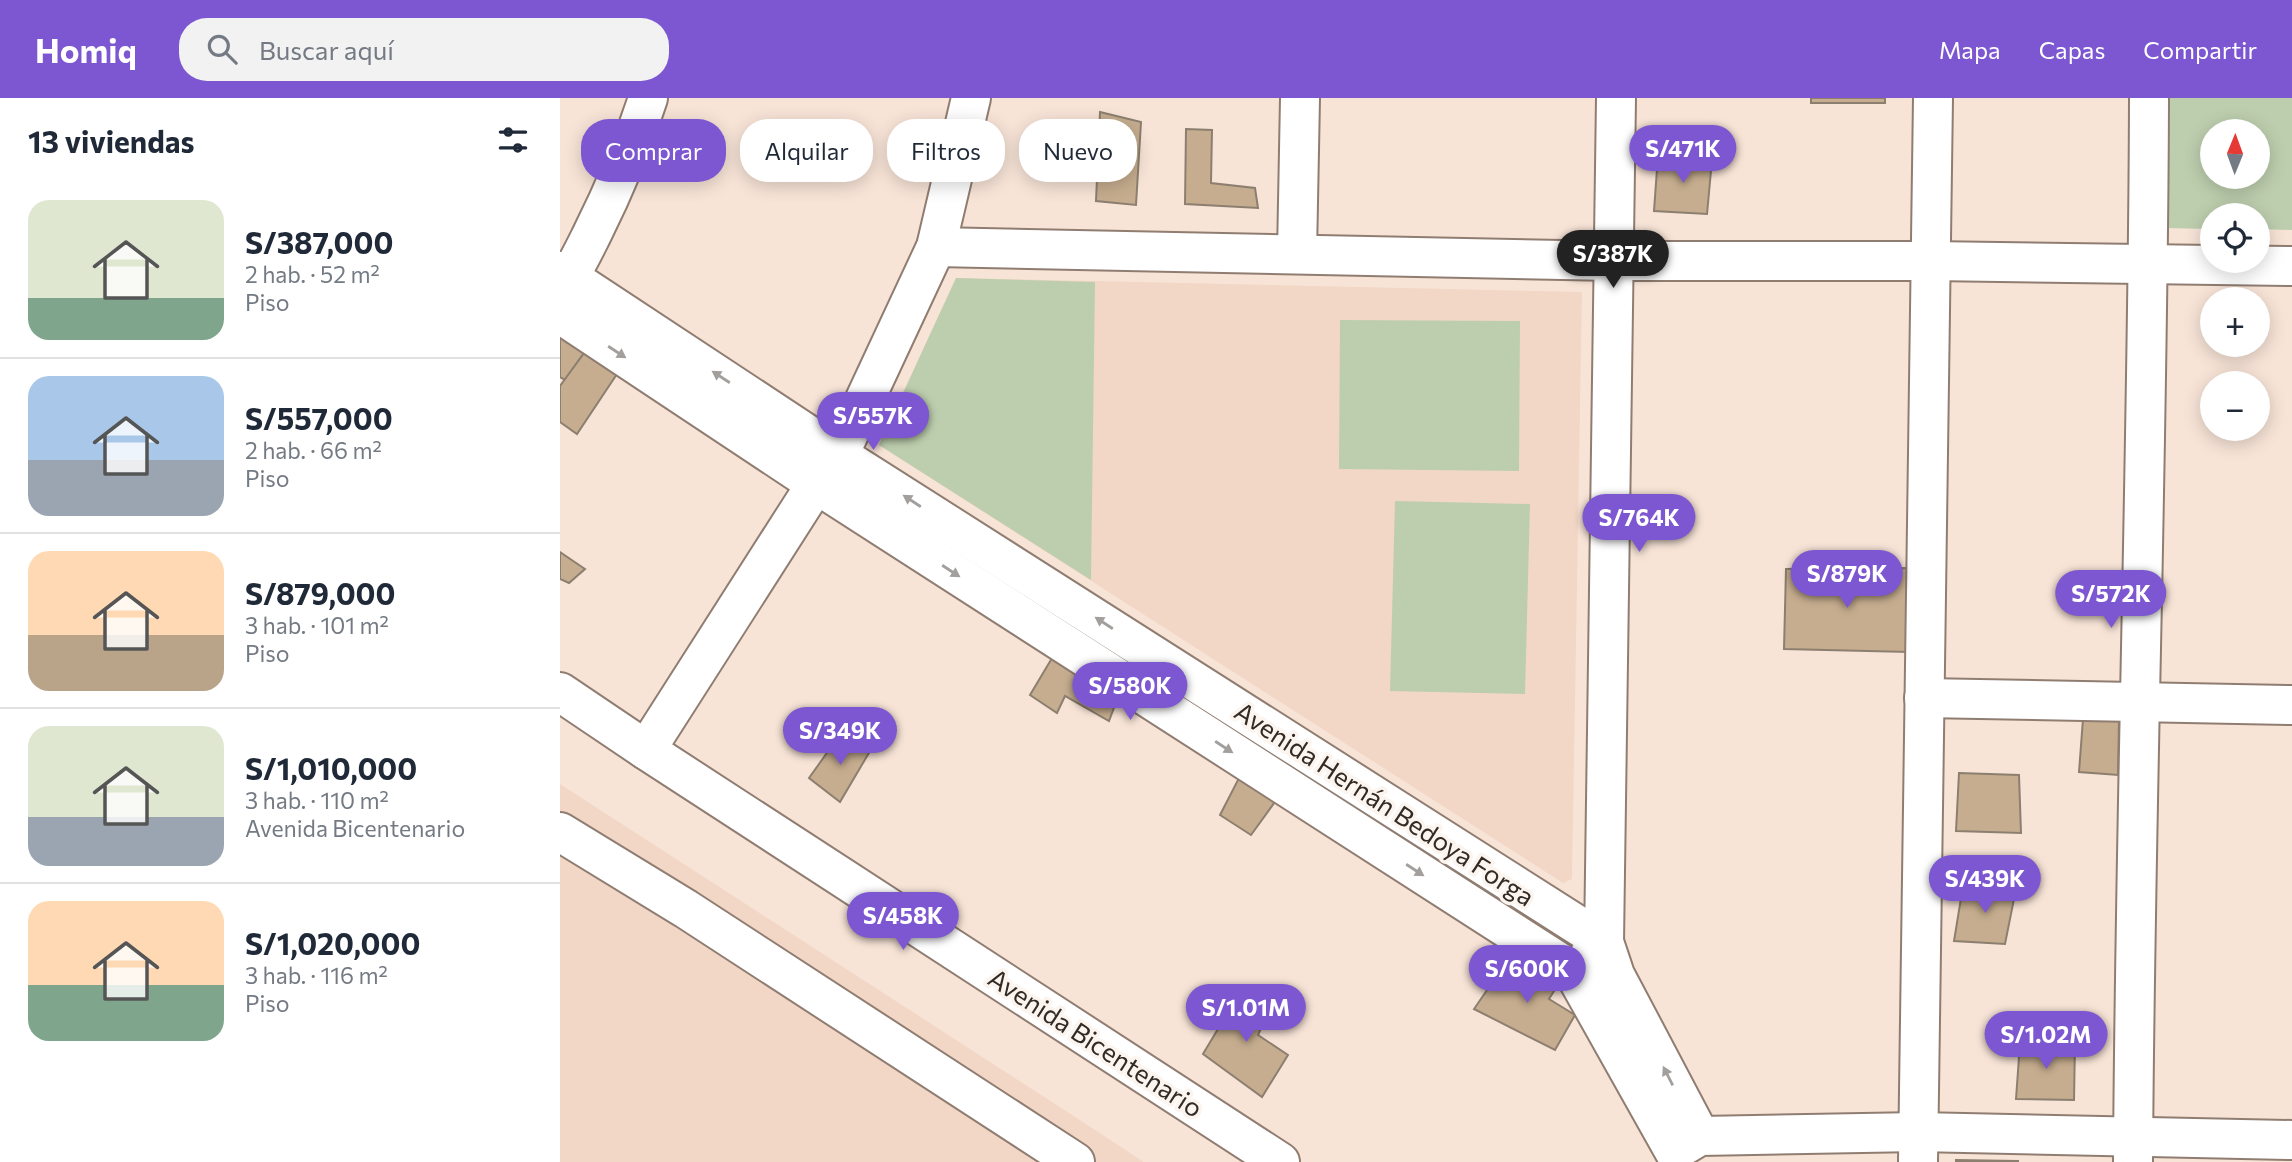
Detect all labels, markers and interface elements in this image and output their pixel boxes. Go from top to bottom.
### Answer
search box [179,18,669,81]
text: Homiq [35,29,137,70]
icon: search [203,30,241,68]
text: Buscar aquí [259,34,394,65]
text: Mapa [1939,35,2001,64]
text: Capas [2039,35,2105,64]
text: Compartir [2143,35,2257,64]
chip: Comprar [581,119,726,182]
chip: Alquilar [740,119,873,182]
chip: Filtros [887,119,1005,182]
chip: Nuevo [1019,119,1137,182]
north arrow [2200,119,2270,189]
map controls [2200,119,2270,441]
icon: filters [494,121,532,159]
text: 13 viviendas [28,122,195,159]
pin: S/471K [1626,126,1740,185]
text: S/471K [1645,134,1721,162]
button: locate [2200,203,2270,273]
text: S/387,000 [245,223,393,260]
icon: home [84,228,168,312]
pin: S/387K [1556,230,1670,290]
text: S/387K [1573,239,1653,267]
text: 2 hab. · 52 m² [245,260,380,288]
button: + [2200,287,2270,357]
text: Piso [245,288,290,316]
one-way arrow [608,345,626,359]
one-way arrow [712,370,730,384]
button: − [2200,371,2270,441]
pin: S/557K [816,392,930,452]
text: S/557,000 [245,399,393,436]
text: S/557K [833,401,913,429]
icon: home [84,404,168,488]
text: 2 hab. · 66 m² [245,436,382,464]
text: Piso [245,464,290,492]
pin: S/764K [1582,494,1696,554]
one-way arrow [902,495,922,508]
text: S/764K [1598,503,1680,531]
pin: S/879K [1790,550,1904,610]
text: S/879K [1807,559,1887,587]
one-way arrow [941,564,960,577]
pin: S/572K [2054,570,2168,630]
text: S/879,000 [245,574,395,611]
icon: home [84,579,168,663]
text: S/572K [2071,579,2151,607]
text: 3 hab. · 101 m² [245,611,389,639]
one-way arrow [1094,617,1113,630]
text: Piso [245,639,290,667]
pin: S/580K [1073,662,1187,722]
text: S/580K [1088,671,1172,699]
street label: Avenida Hernán Bedoya Forga [1230,695,1540,911]
pin: S/349K [783,708,897,767]
text: S/349K [799,716,881,744]
one-way arrow [1215,740,1233,754]
text: S/1,010,000 [245,749,417,786]
icon: home [84,754,168,838]
text: 3 hab. · 110 m² [245,786,389,814]
text: Avenida Bicentenario [245,814,465,842]
pin: S/439K [1928,856,2042,915]
one-way arrow [1406,864,1425,877]
text: S/439K [1945,864,2025,892]
pin: S/458K [846,892,960,952]
text: S/458K [863,901,943,929]
text: S/1,020,000 [245,924,420,961]
icon: home [84,929,168,1013]
pin: S/600K [1470,946,1584,1005]
text: S/600K [1485,954,1569,982]
text: 3 hab. · 116 m² [245,961,388,989]
street label: Avenida Bicentenario [983,961,1209,1123]
pin: S/1.01M [1181,984,1311,1044]
text: Piso [245,989,290,1017]
text: S/1.01M [1202,993,1290,1021]
pin: S/1.02M [1981,1012,2111,1071]
text: S/1.02M [2001,1020,2091,1048]
one-way arrow [1663,1066,1674,1086]

